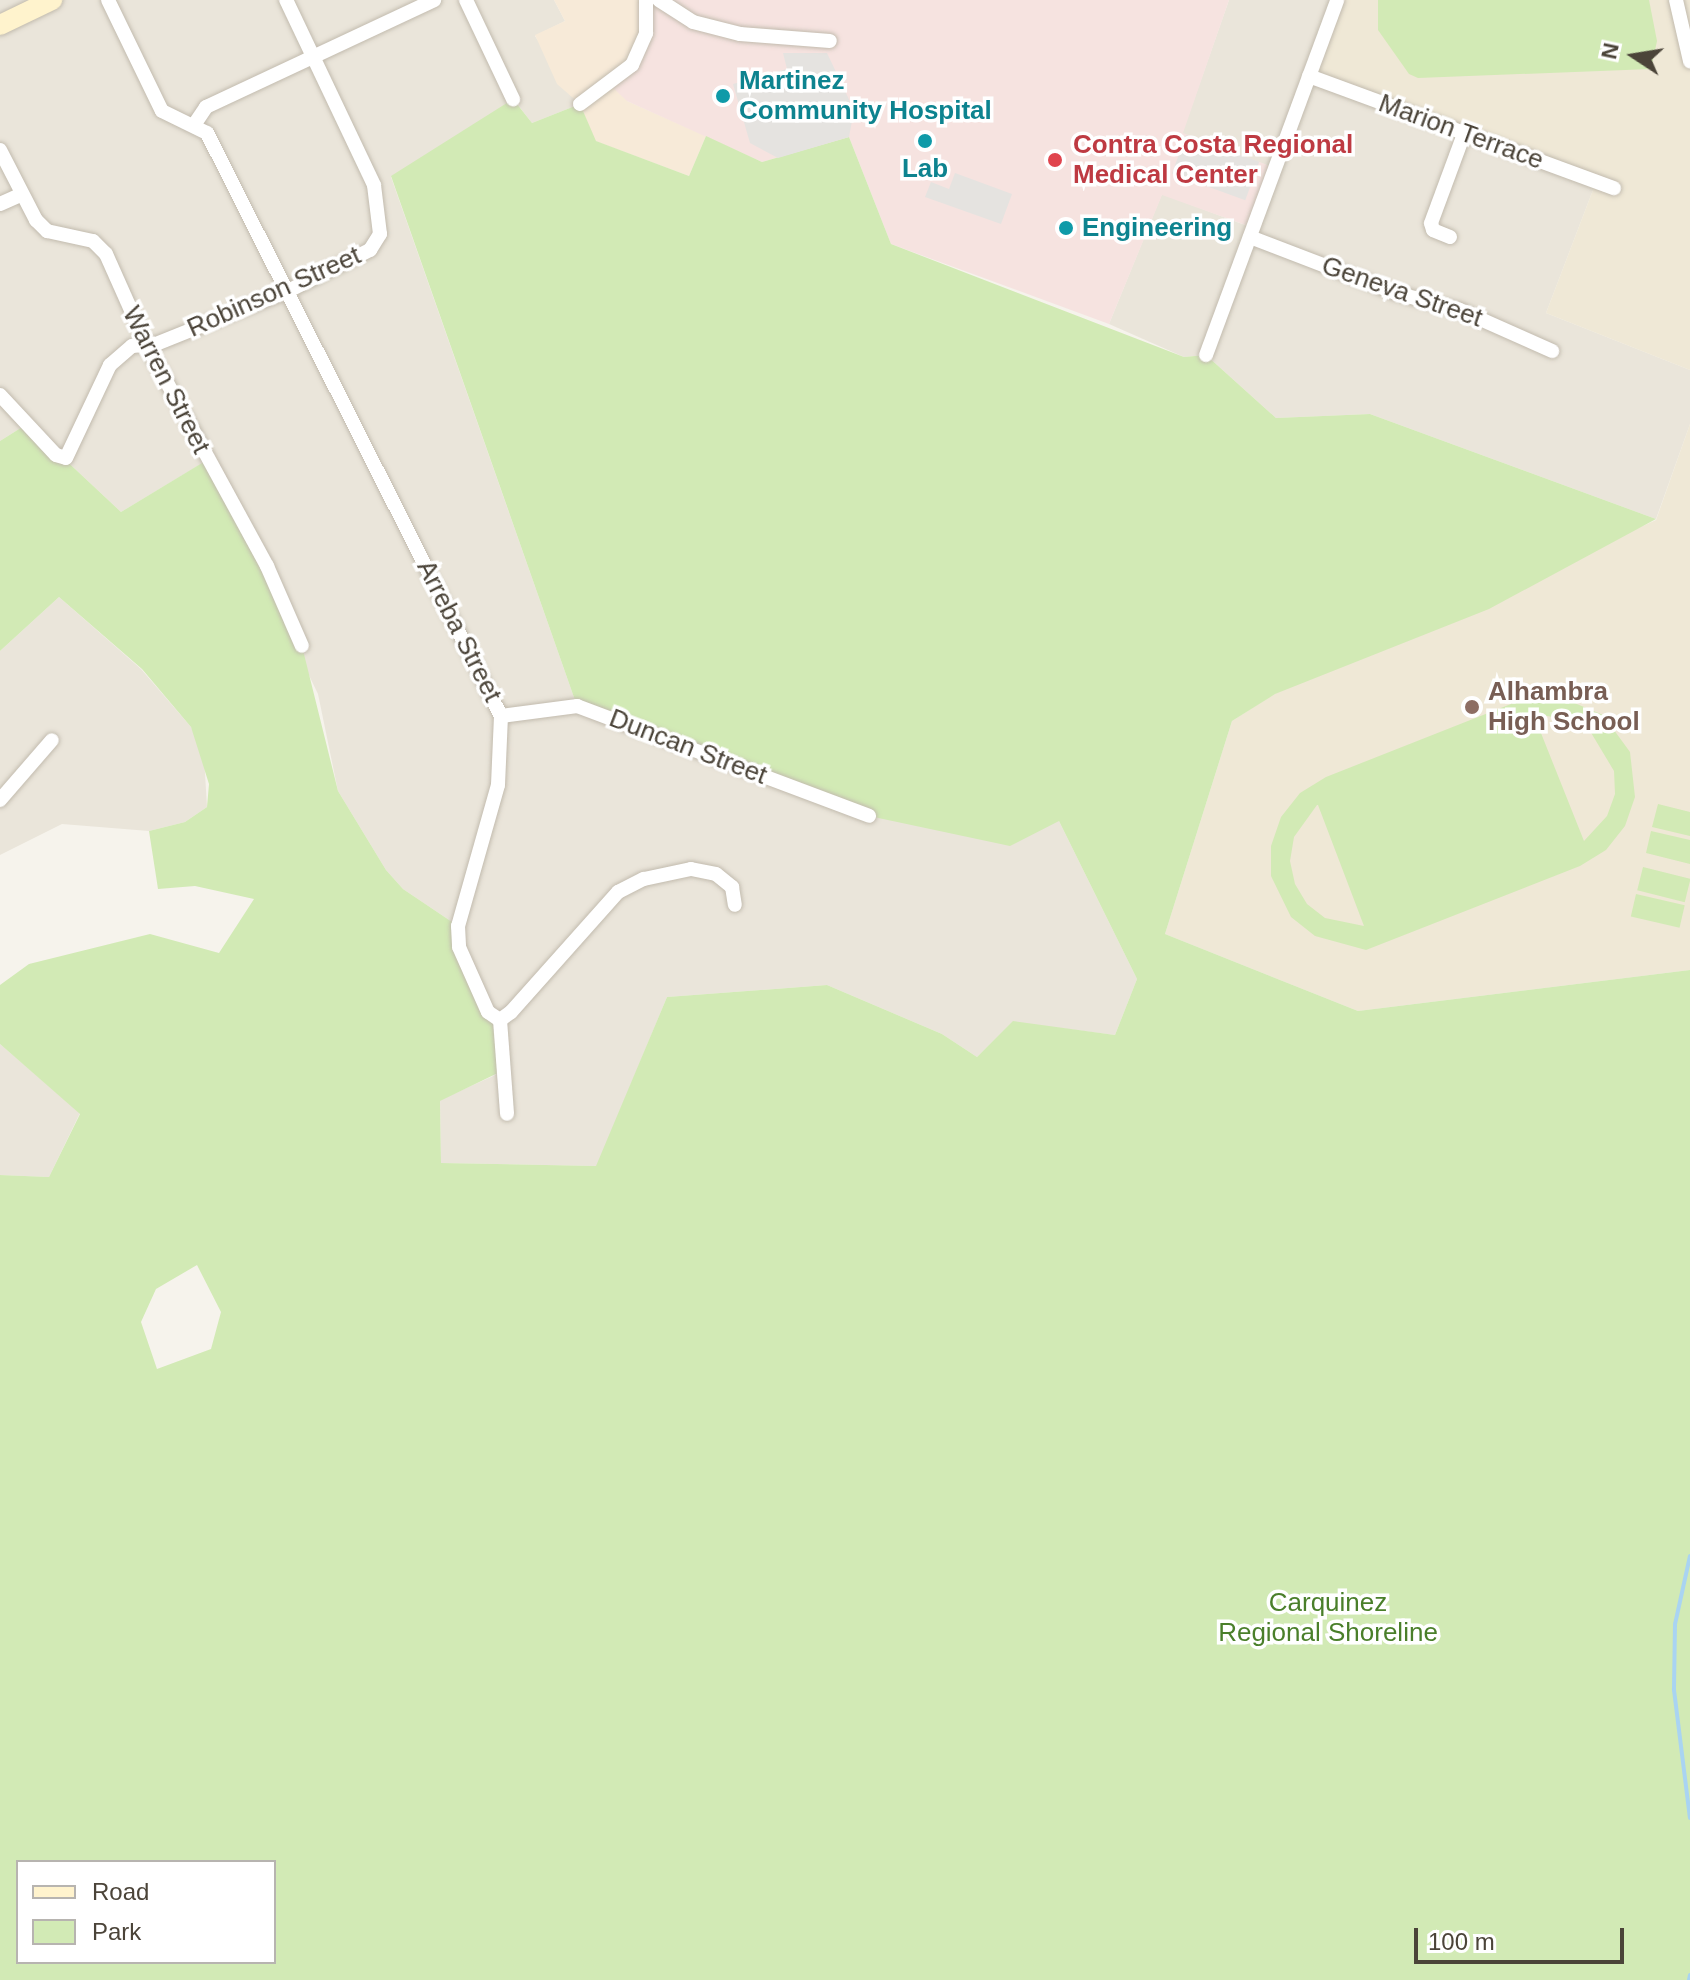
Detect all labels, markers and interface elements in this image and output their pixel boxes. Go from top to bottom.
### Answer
north arrow [1594,16,1674,96]
text: N [1596,41,1624,61]
place label: Martinez Community Hospital [739,65,992,126]
marker: Martinez Community Hospital [714,87,732,105]
street label: Marion Terrace [1374,88,1548,176]
place label: Contra Costa Regional Medical Center [1073,129,1353,190]
marker: Lab [916,132,934,150]
marker: Contra Costa Regional Medical Center [1044,149,1066,171]
place label: Lab [902,153,948,185]
place label: Engineering [1082,212,1232,244]
marker: Engineering [1057,219,1075,237]
street label: Robinson Street [182,240,366,344]
street label: Geneva Street [1318,250,1486,334]
street label: Warren Street [116,301,216,459]
street label: Arreba Street [410,555,508,707]
place label: Alhambra High School [1488,676,1640,738]
marker: Alhambra High School [1463,698,1481,716]
street label: Duncan Street [605,703,771,791]
park label: Carquinez Regional Shoreline [1218,1587,1438,1648]
legend [16,1860,276,1964]
text: Road [92,1878,149,1905]
scale bar [1418,1912,1628,1962]
text: Park [92,1918,141,1945]
text: 100 m [1428,1928,1495,1955]

